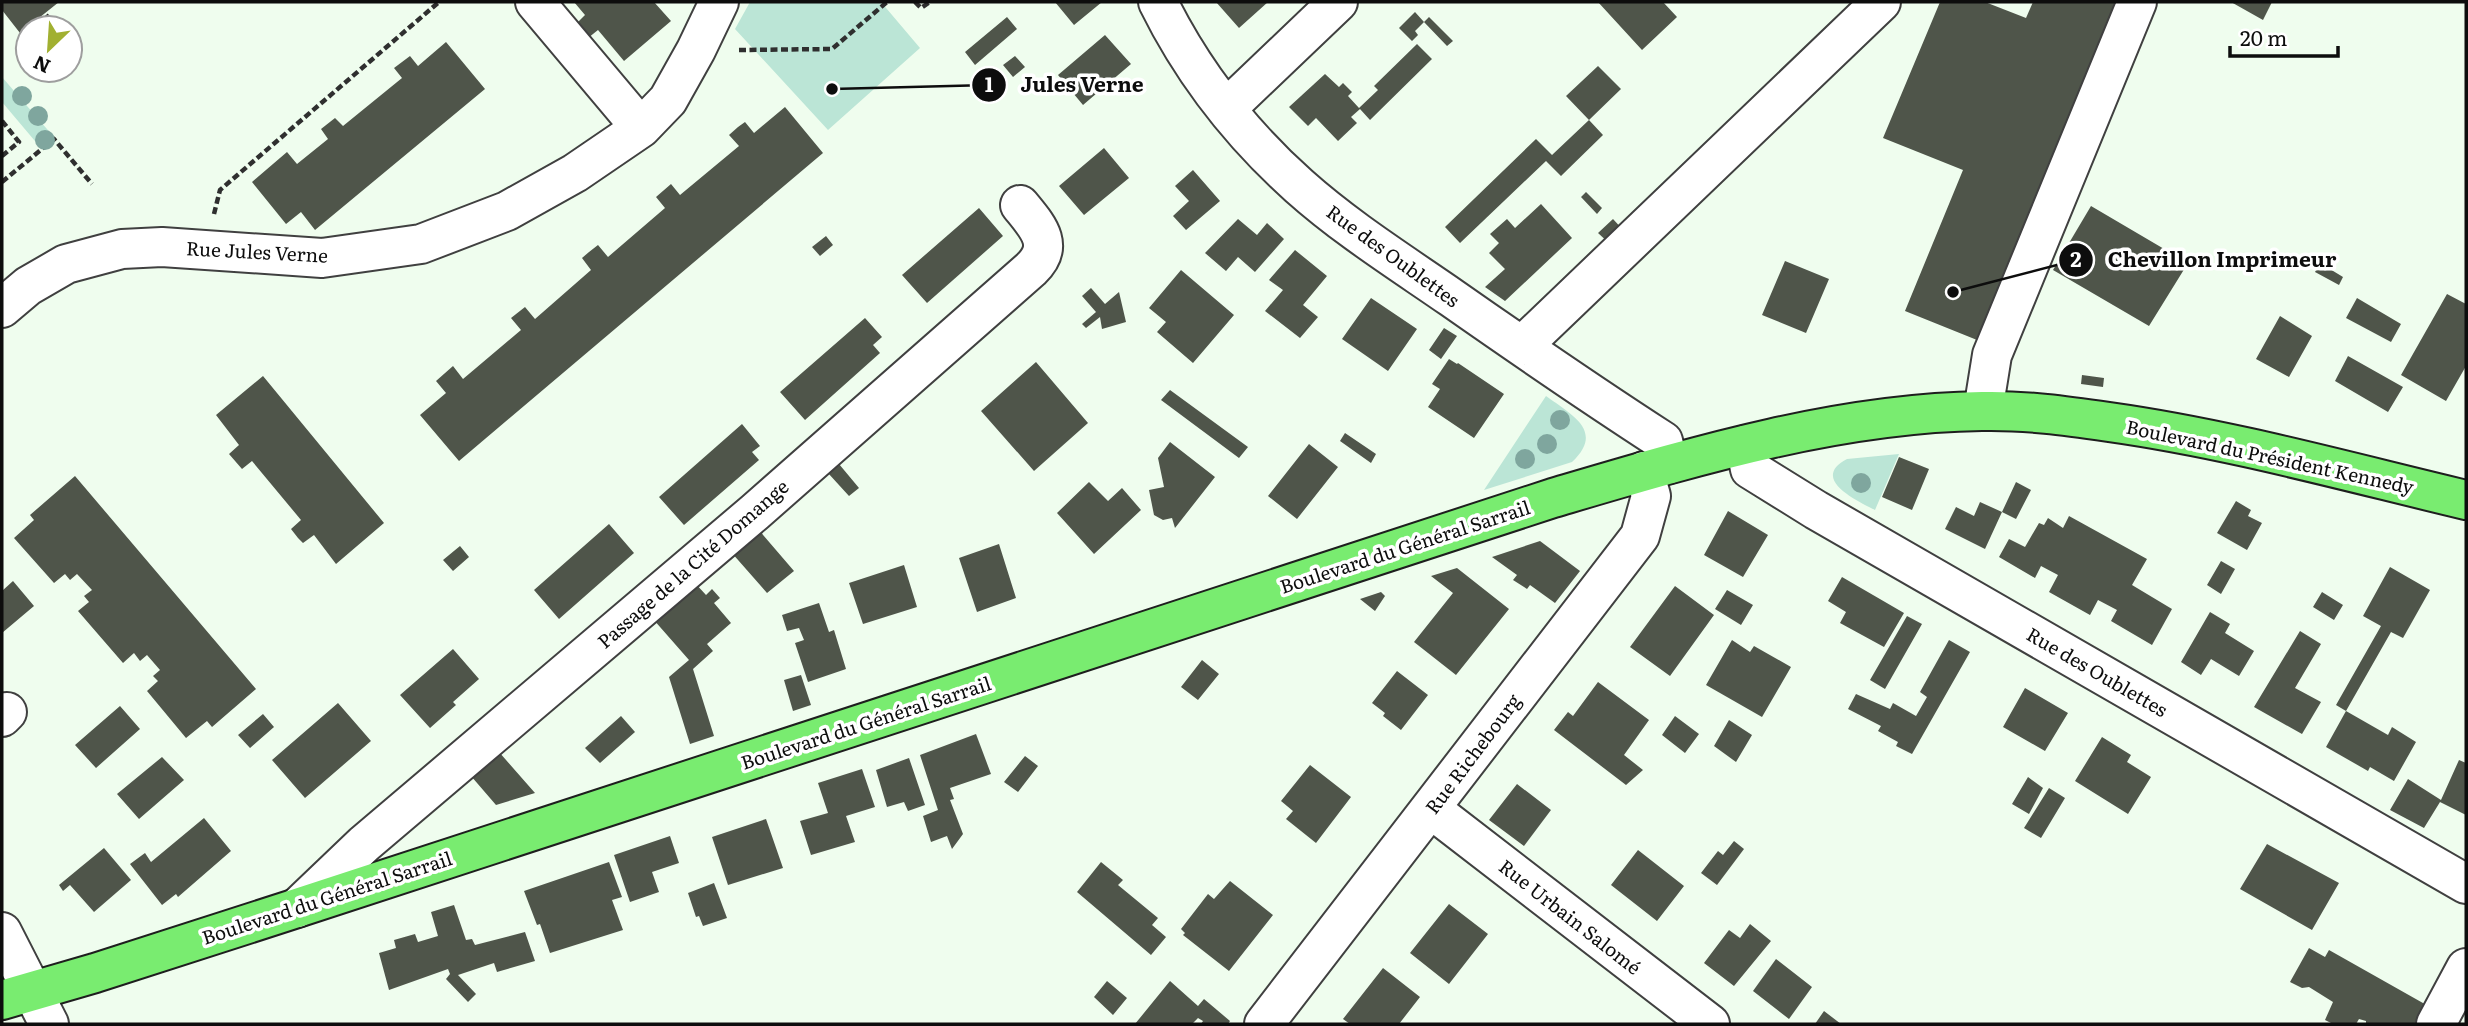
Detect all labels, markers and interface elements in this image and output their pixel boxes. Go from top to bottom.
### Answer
north arrow [14,14,84,84]
scale bar [2230,14,2338,58]
text: 20 m [2240,21,2287,52]
text: N [28,49,55,81]
callout: Jules Verne [972,64,1158,106]
text: 1 [985,67,994,98]
text: Jules Verne [1020,67,1144,98]
street label: Rue des Oublettes [1321,197,1466,313]
street label: Rue Jules Verne [185,233,329,269]
callout: Chevillon Imprimeur [2058,239,2350,281]
text: 2 [2070,242,2082,273]
text: Chevillon Imprimeur [2108,242,2337,273]
street label: Boulevard du Président Kennedy [2124,412,2417,500]
street label: Passage de la Cité Domange [591,472,794,654]
street label: Boulevard du Général Sarrail [1276,492,1533,600]
street label: Rue des Oublettes [2022,619,2174,723]
street label: Boulevard du Général Sarrail [737,668,994,776]
street label: Rue Richebourg [1418,687,1527,819]
street label: Boulevard du Général Sarrail [198,843,455,951]
street label: Rue Urbain Salomé [1494,852,1648,981]

